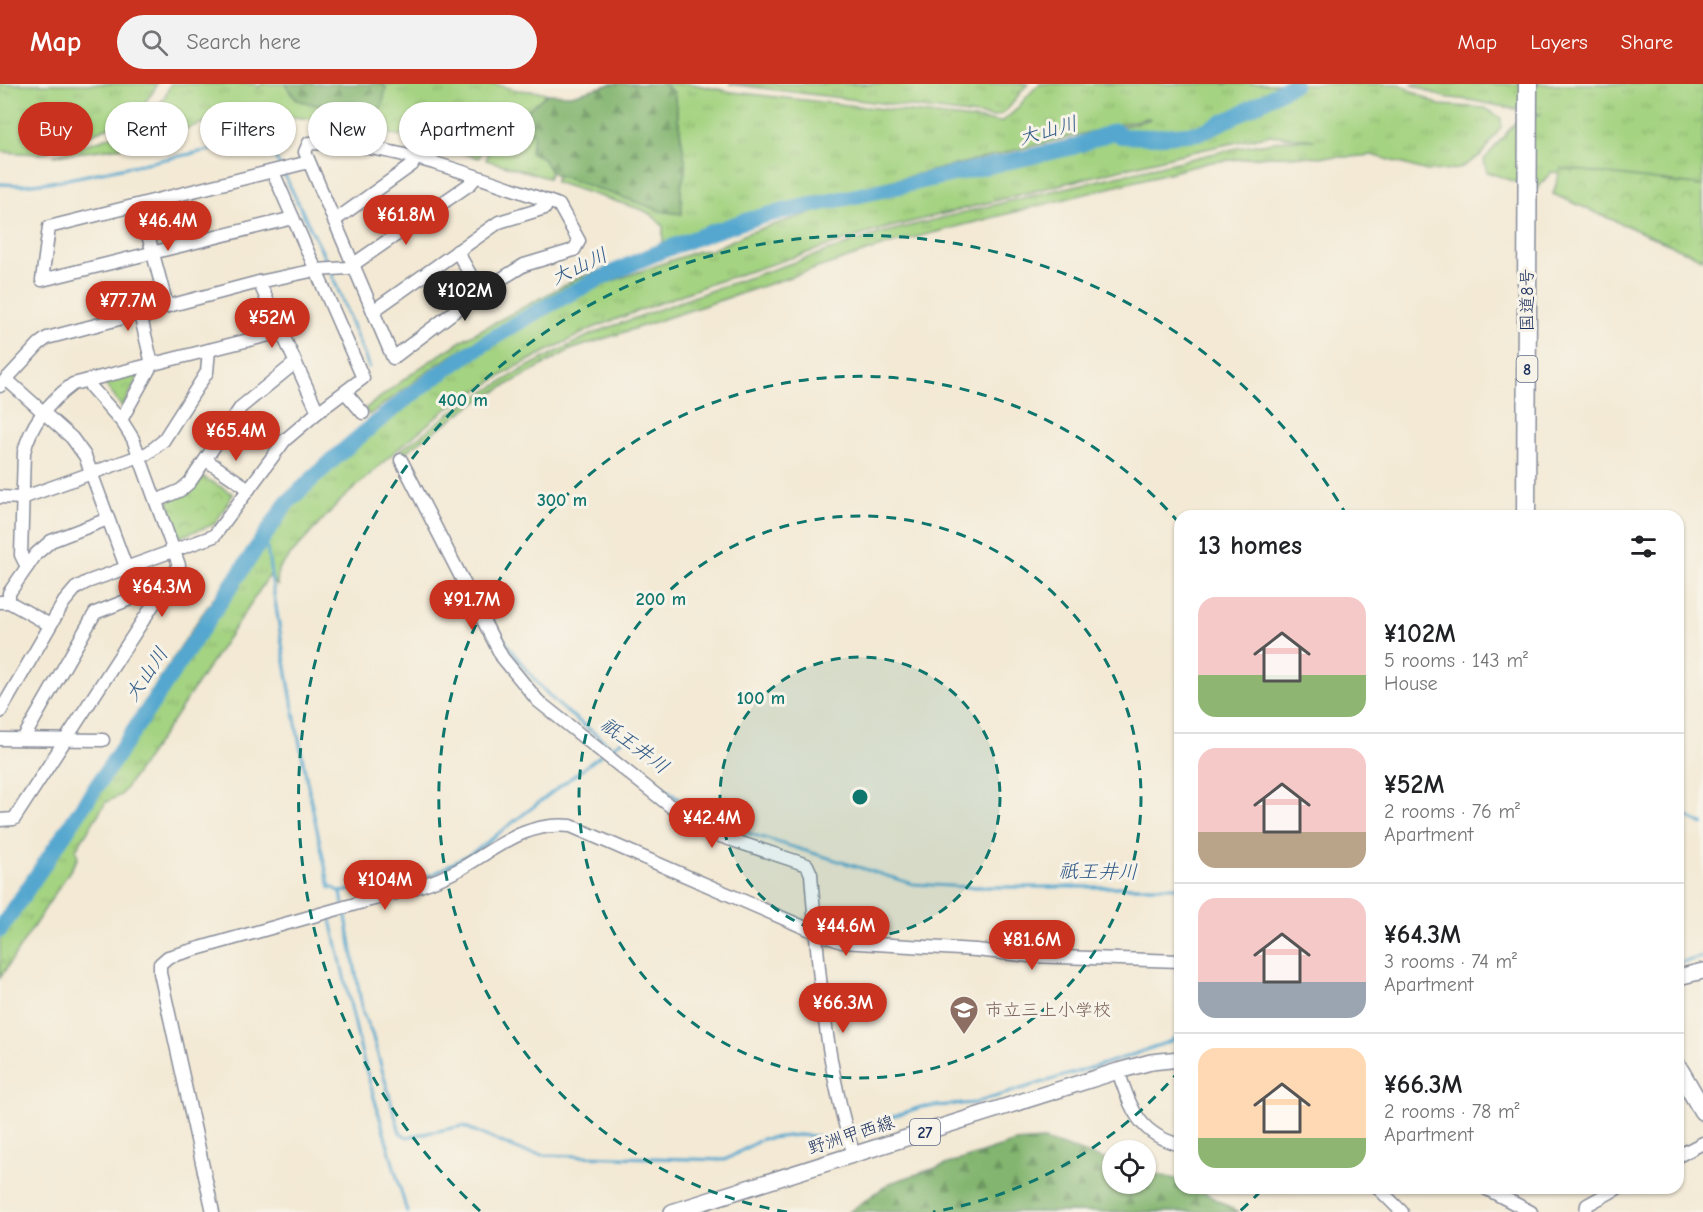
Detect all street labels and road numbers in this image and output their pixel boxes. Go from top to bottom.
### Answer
street label: 国道8号 [1517,268,1538,332]
road number: 8 [1516,356,1538,382]
street label: 野洲甲西線 [805,1112,897,1159]
road number: 27 [910,1119,940,1145]

